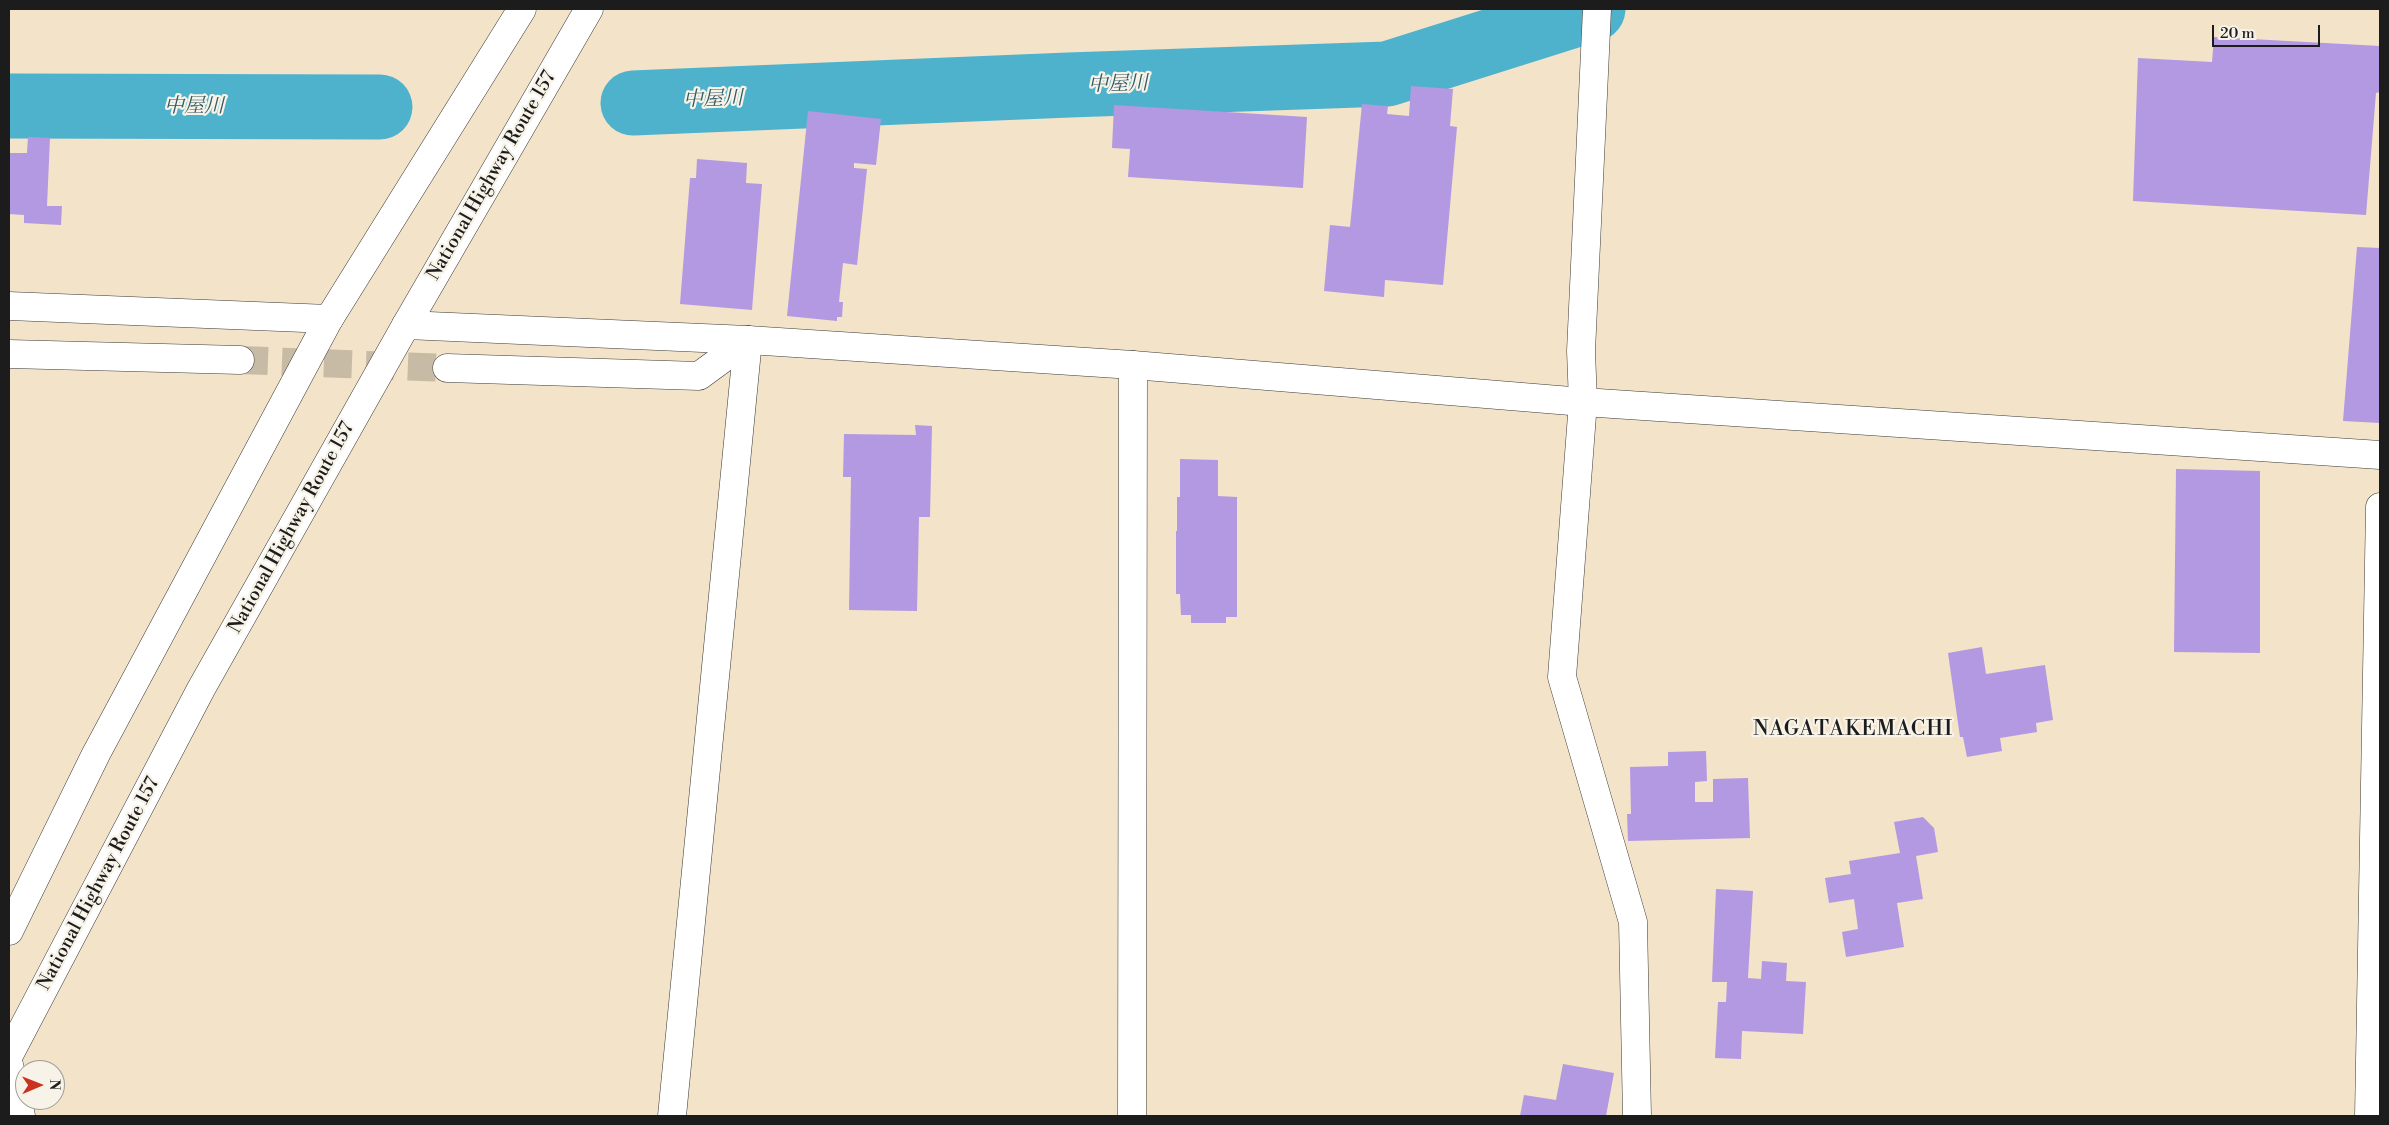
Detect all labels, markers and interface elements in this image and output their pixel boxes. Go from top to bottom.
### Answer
scale bar [2214,15,2322,47]
text: 20 m [2220,24,2255,43]
street label: National Highway Route 157 [423,67,561,285]
water label: 中屋川 [1088,72,1148,98]
water label: 中屋川 [683,87,743,113]
water label: 中屋川 [164,95,224,119]
street label: National Highway Route 157 [224,418,360,638]
district label: NAGATAKEMACHI [1751,717,1955,743]
street label: National Highway Route 157 [33,774,165,994]
north arrow [15,1060,65,1110]
text: N [45,1079,63,1090]

